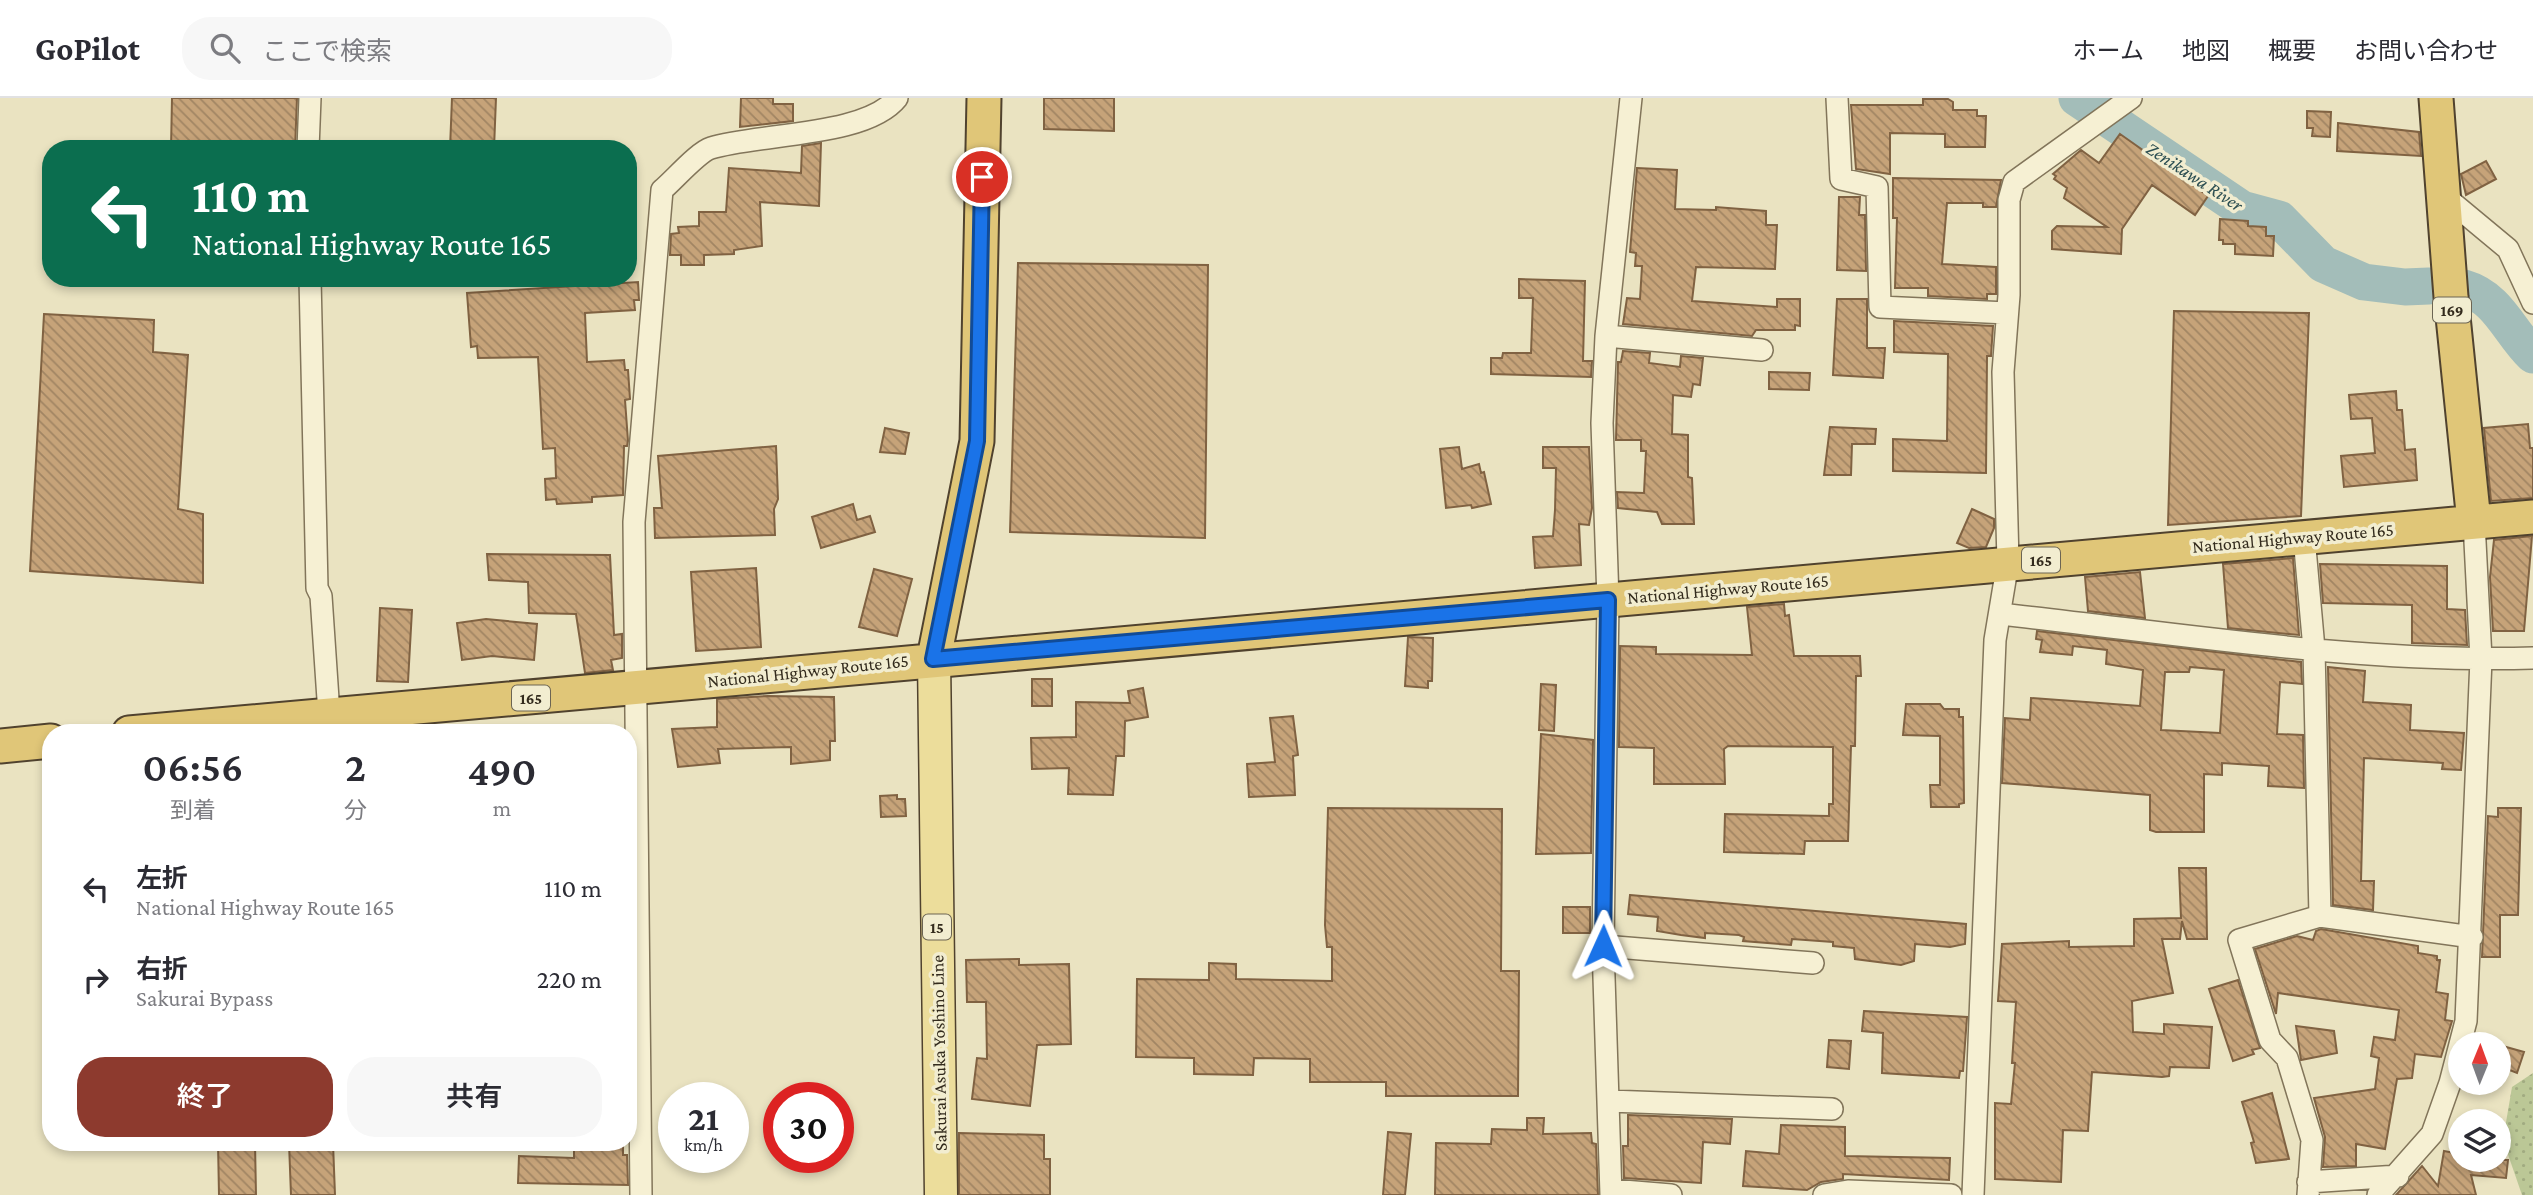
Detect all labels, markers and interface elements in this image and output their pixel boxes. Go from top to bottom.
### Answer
search box [182,17,672,80]
icon: search [206,29,244,67]
text: GoPilot [35,30,140,67]
text: ここで検索 [262,37,392,66]
text: ホーム [2073,37,2144,64]
text: 地図 [2182,37,2230,64]
text: 概要 [2268,37,2316,64]
text: お問い合わせ [2354,37,2498,64]
water label: Zenikawa River [2143,137,2248,216]
pin [952,147,1012,207]
icon: arrive [963,158,1001,196]
icon: left [77,168,168,259]
text: 110 m [192,168,309,223]
text: National Highway Route 165 [192,226,552,262]
road number: 169 [2433,298,2471,322]
street label: National Highway Route 165 [2191,519,2395,557]
road number: 165 [2022,547,2060,573]
street label: National Highway Route 165 [1626,570,1830,608]
street label: National Highway Route 165 [706,650,910,692]
road number: 165 [512,685,550,710]
text: 06:56 [143,743,243,790]
text: 2 [345,743,366,790]
text: 490 [467,747,536,794]
text: m [493,795,511,821]
text: 到着 [170,797,216,823]
text: 分 [344,797,367,823]
text: 左折 [136,864,188,893]
icon: left [77,870,115,908]
text: 110 m [544,874,602,903]
text: National Highway Route 165 [136,894,395,920]
position arrow [1566,909,1640,983]
road number: 15 [923,914,951,940]
text: 右折 [136,955,188,984]
street label: Sakurai Asuka Yoshino Line [927,955,951,1151]
icon: right [77,961,115,999]
text: 220 m [537,965,602,994]
text: Sakurai Bypass [136,985,273,1011]
north arrow [2448,1032,2511,1096]
map controls [2448,1032,2511,1172]
button: 終了 [77,1057,333,1137]
button: 共有 [347,1057,602,1137]
speed limit sign: 30 [763,1082,854,1173]
text: 21 [688,1099,719,1138]
button: layers [2448,1109,2511,1172]
text: km/h [684,1135,723,1155]

